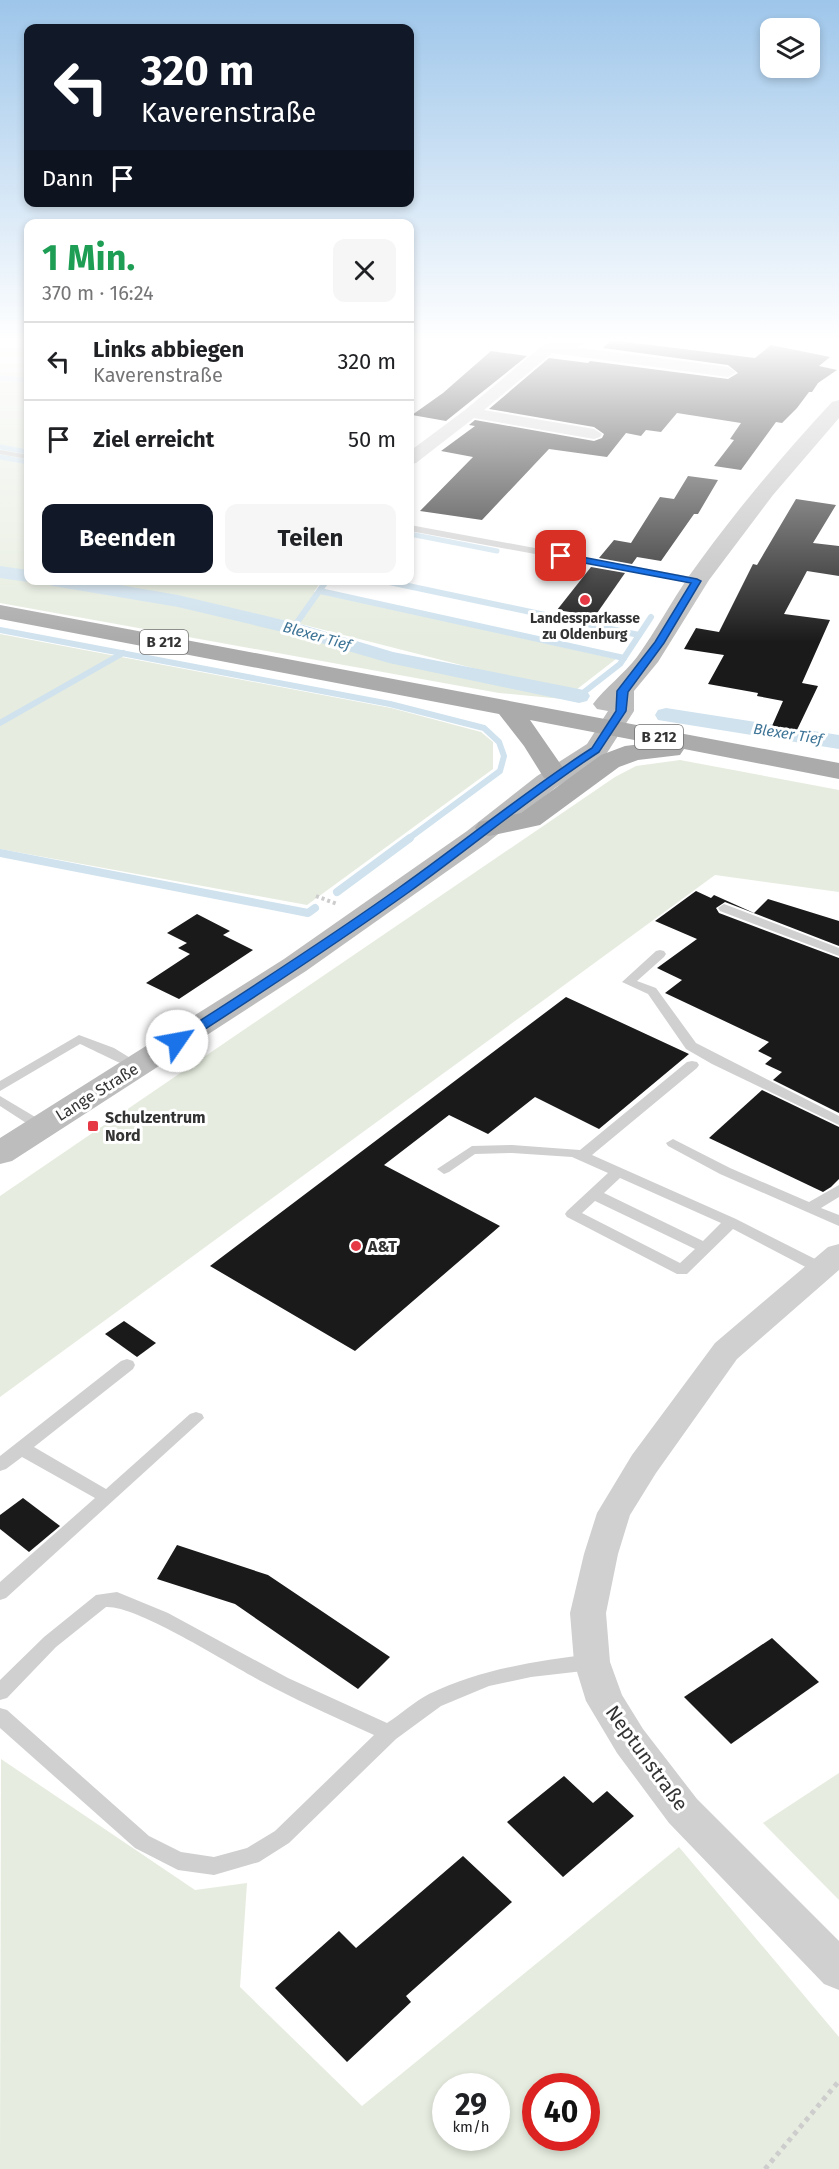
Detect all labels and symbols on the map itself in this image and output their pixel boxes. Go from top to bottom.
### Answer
pin [535,530,586,581]
marker: Landessparkasse zu Oldenburg [578,593,592,607]
place label: Landessparkasse zu Oldenburg [530,610,640,643]
water label: Blexer Tief [281,618,355,655]
road number: B 212 [140,630,188,654]
water label: Blexer Tief [752,720,826,749]
road number: B 212 [635,725,683,749]
position arrow [145,1009,209,1073]
street label: Lange Straße [52,1059,142,1125]
place label: Schulzentrum Nord [105,1108,206,1145]
marker: Schulzentrum Nord [86,1119,100,1133]
place label: A&T [367,1237,397,1256]
marker: A&T [349,1239,363,1253]
street label: Neptunstraße [601,1701,693,1815]
speed limit sign: 40 [522,2073,600,2151]

